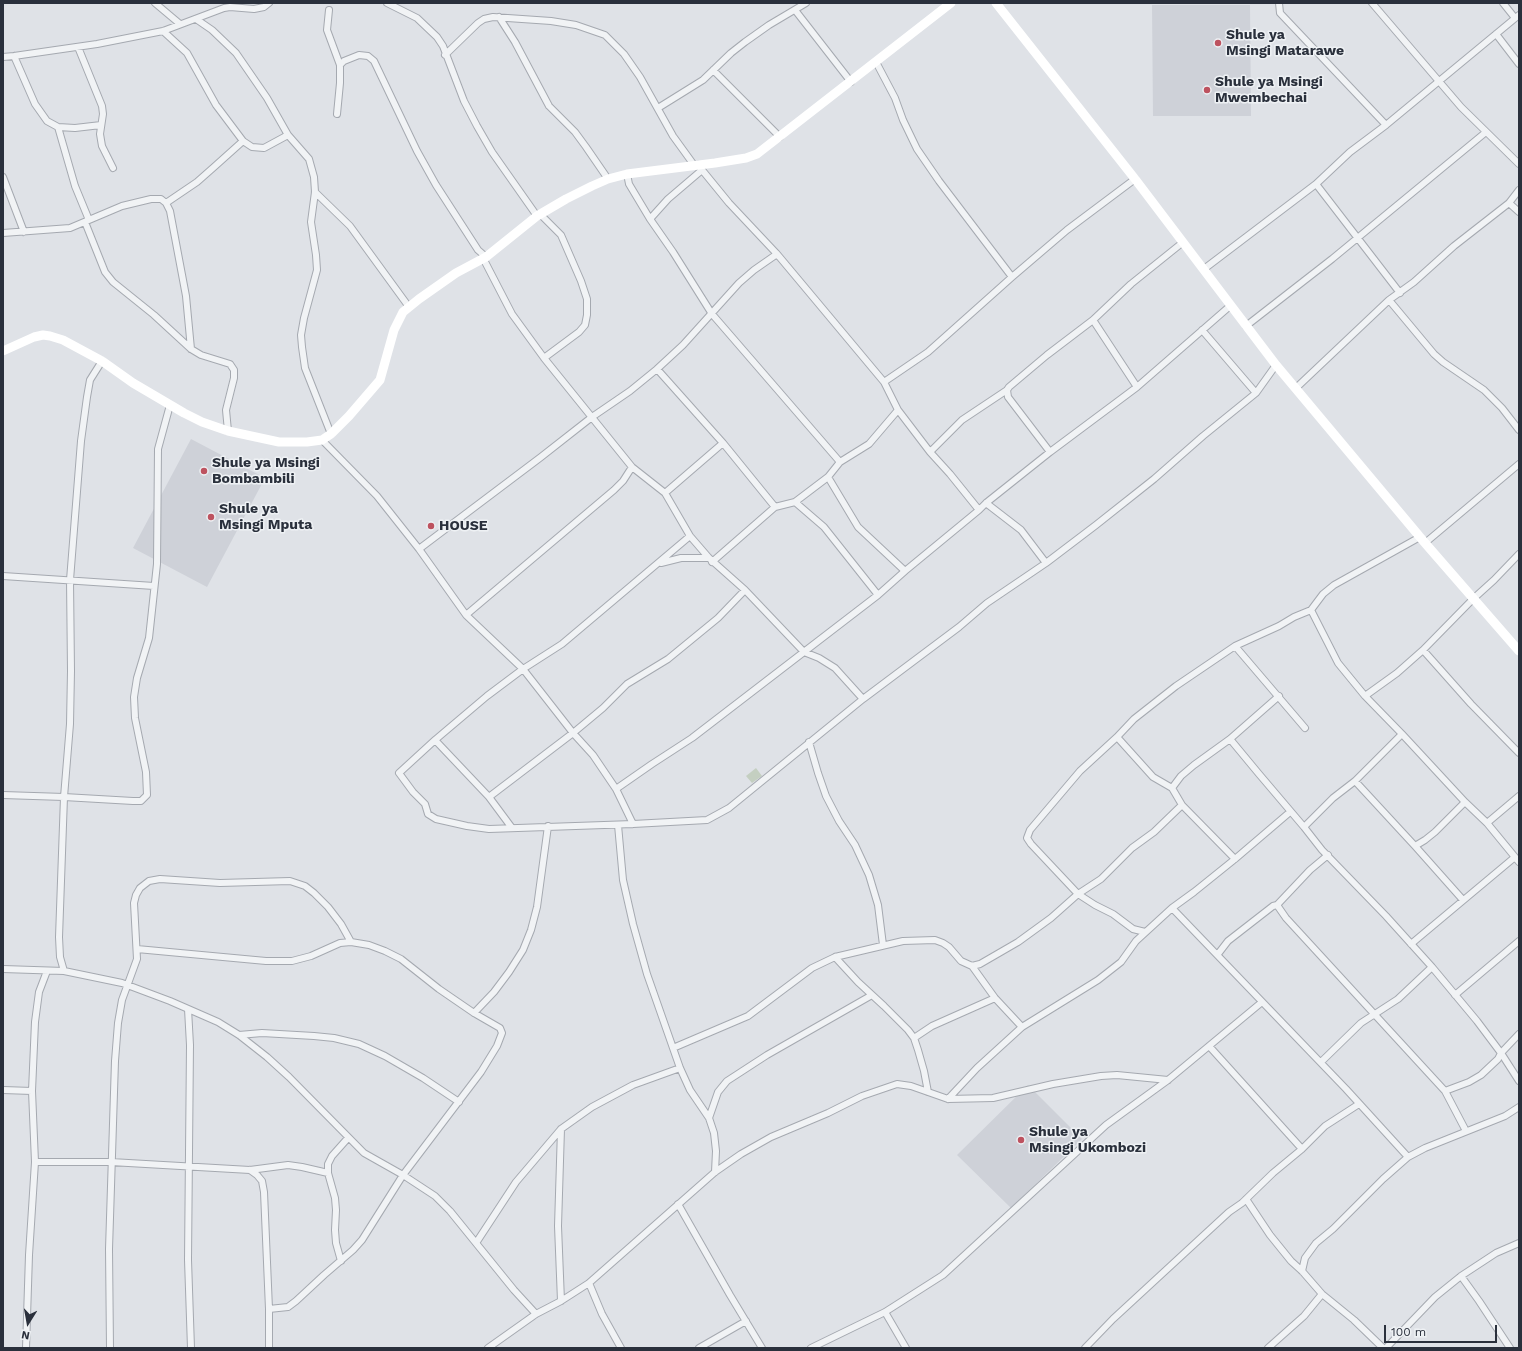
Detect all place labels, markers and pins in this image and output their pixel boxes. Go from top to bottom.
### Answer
place label: Shule ya Msingi Matarawe [1226,27,1344,60]
marker: Shule ya Msingi Matarawe [1213,38,1223,48]
place label: Shule ya Msingi Mwembechai [1215,74,1323,106]
marker: Shule ya Msingi Mwembechai [1202,85,1212,95]
place label: Shule ya Msingi Bombambili [212,455,320,488]
marker: Shule ya Msingi Bombambili [199,466,209,476]
place label: Shule ya Msingi Mputa [219,501,312,534]
marker: Shule ya Msingi Mputa [206,512,216,522]
place label: HOUSE [439,518,488,534]
marker: HOUSE [426,521,436,531]
place label: Shule ya Msingi Ukombozi [1029,1124,1146,1156]
marker: Shule ya Msingi Ukombozi [1016,1135,1026,1145]

